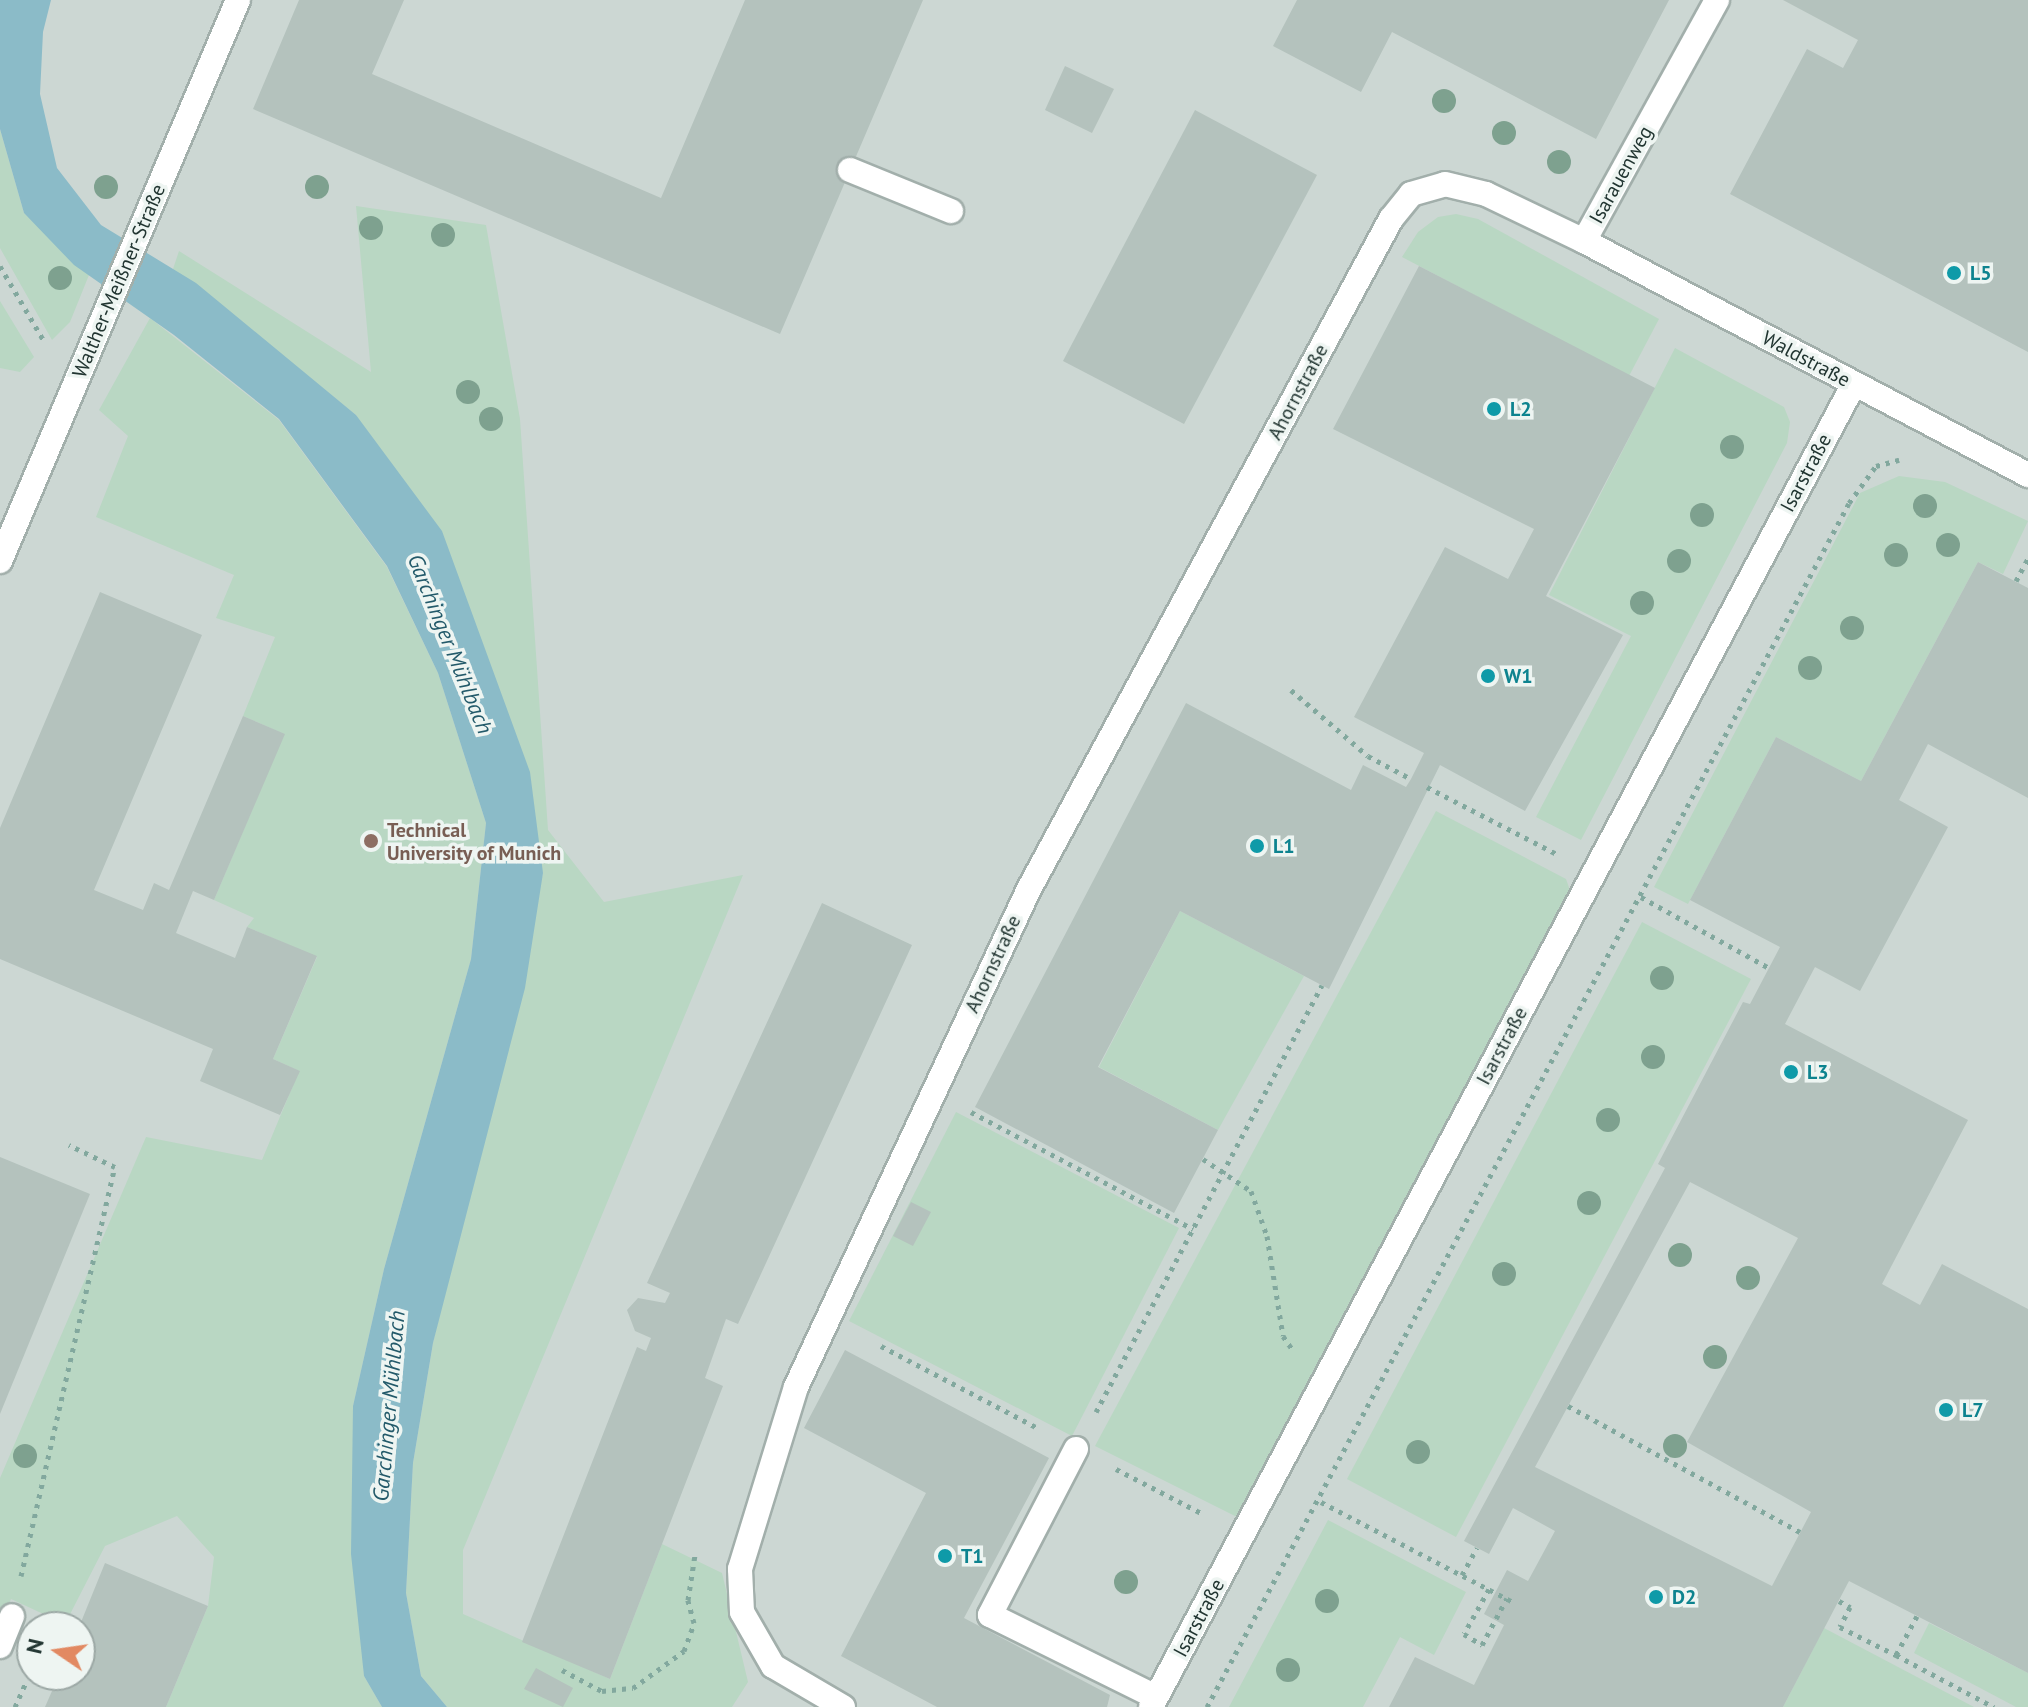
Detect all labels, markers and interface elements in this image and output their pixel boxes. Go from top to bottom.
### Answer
street label: Isarauenweg [1584,122,1658,228]
street label: Walther-Meißner-Straße [67,181,171,381]
place label: L5 [1970,261,1992,285]
marker: L5 [1945,264,1963,282]
street label: Waldstraße [1758,326,1854,392]
street label: Ahornstraße [1263,340,1333,444]
place label: L2 [1510,397,1532,421]
marker: L2 [1485,400,1503,418]
street label: Isarstraße [1775,430,1837,516]
water label: Garchinger Mühlbach [402,550,498,738]
place label: W1 [1504,664,1533,688]
marker: W1 [1479,667,1497,685]
place label: Technical University of Munich [387,818,562,865]
marker: Technical University of Munich [362,832,380,850]
place label: L1 [1273,834,1295,858]
marker: L1 [1248,837,1266,855]
street label: Ahornstraße [960,911,1026,1017]
street label: Isarstraße [1471,1003,1533,1089]
place label: L3 [1807,1060,1829,1084]
marker: L3 [1782,1063,1800,1081]
water label: Garchinger Mühlbach [367,1309,411,1503]
place label: L7 [1962,1398,1984,1422]
marker: L7 [1937,1401,1955,1419]
place label: T1 [961,1544,984,1568]
marker: T1 [936,1547,954,1565]
street label: Isarstraße [1168,1575,1230,1661]
place label: D2 [1672,1585,1696,1609]
marker: D2 [1647,1588,1665,1606]
north arrow [16,1611,96,1691]
text: N [19,1636,50,1656]

